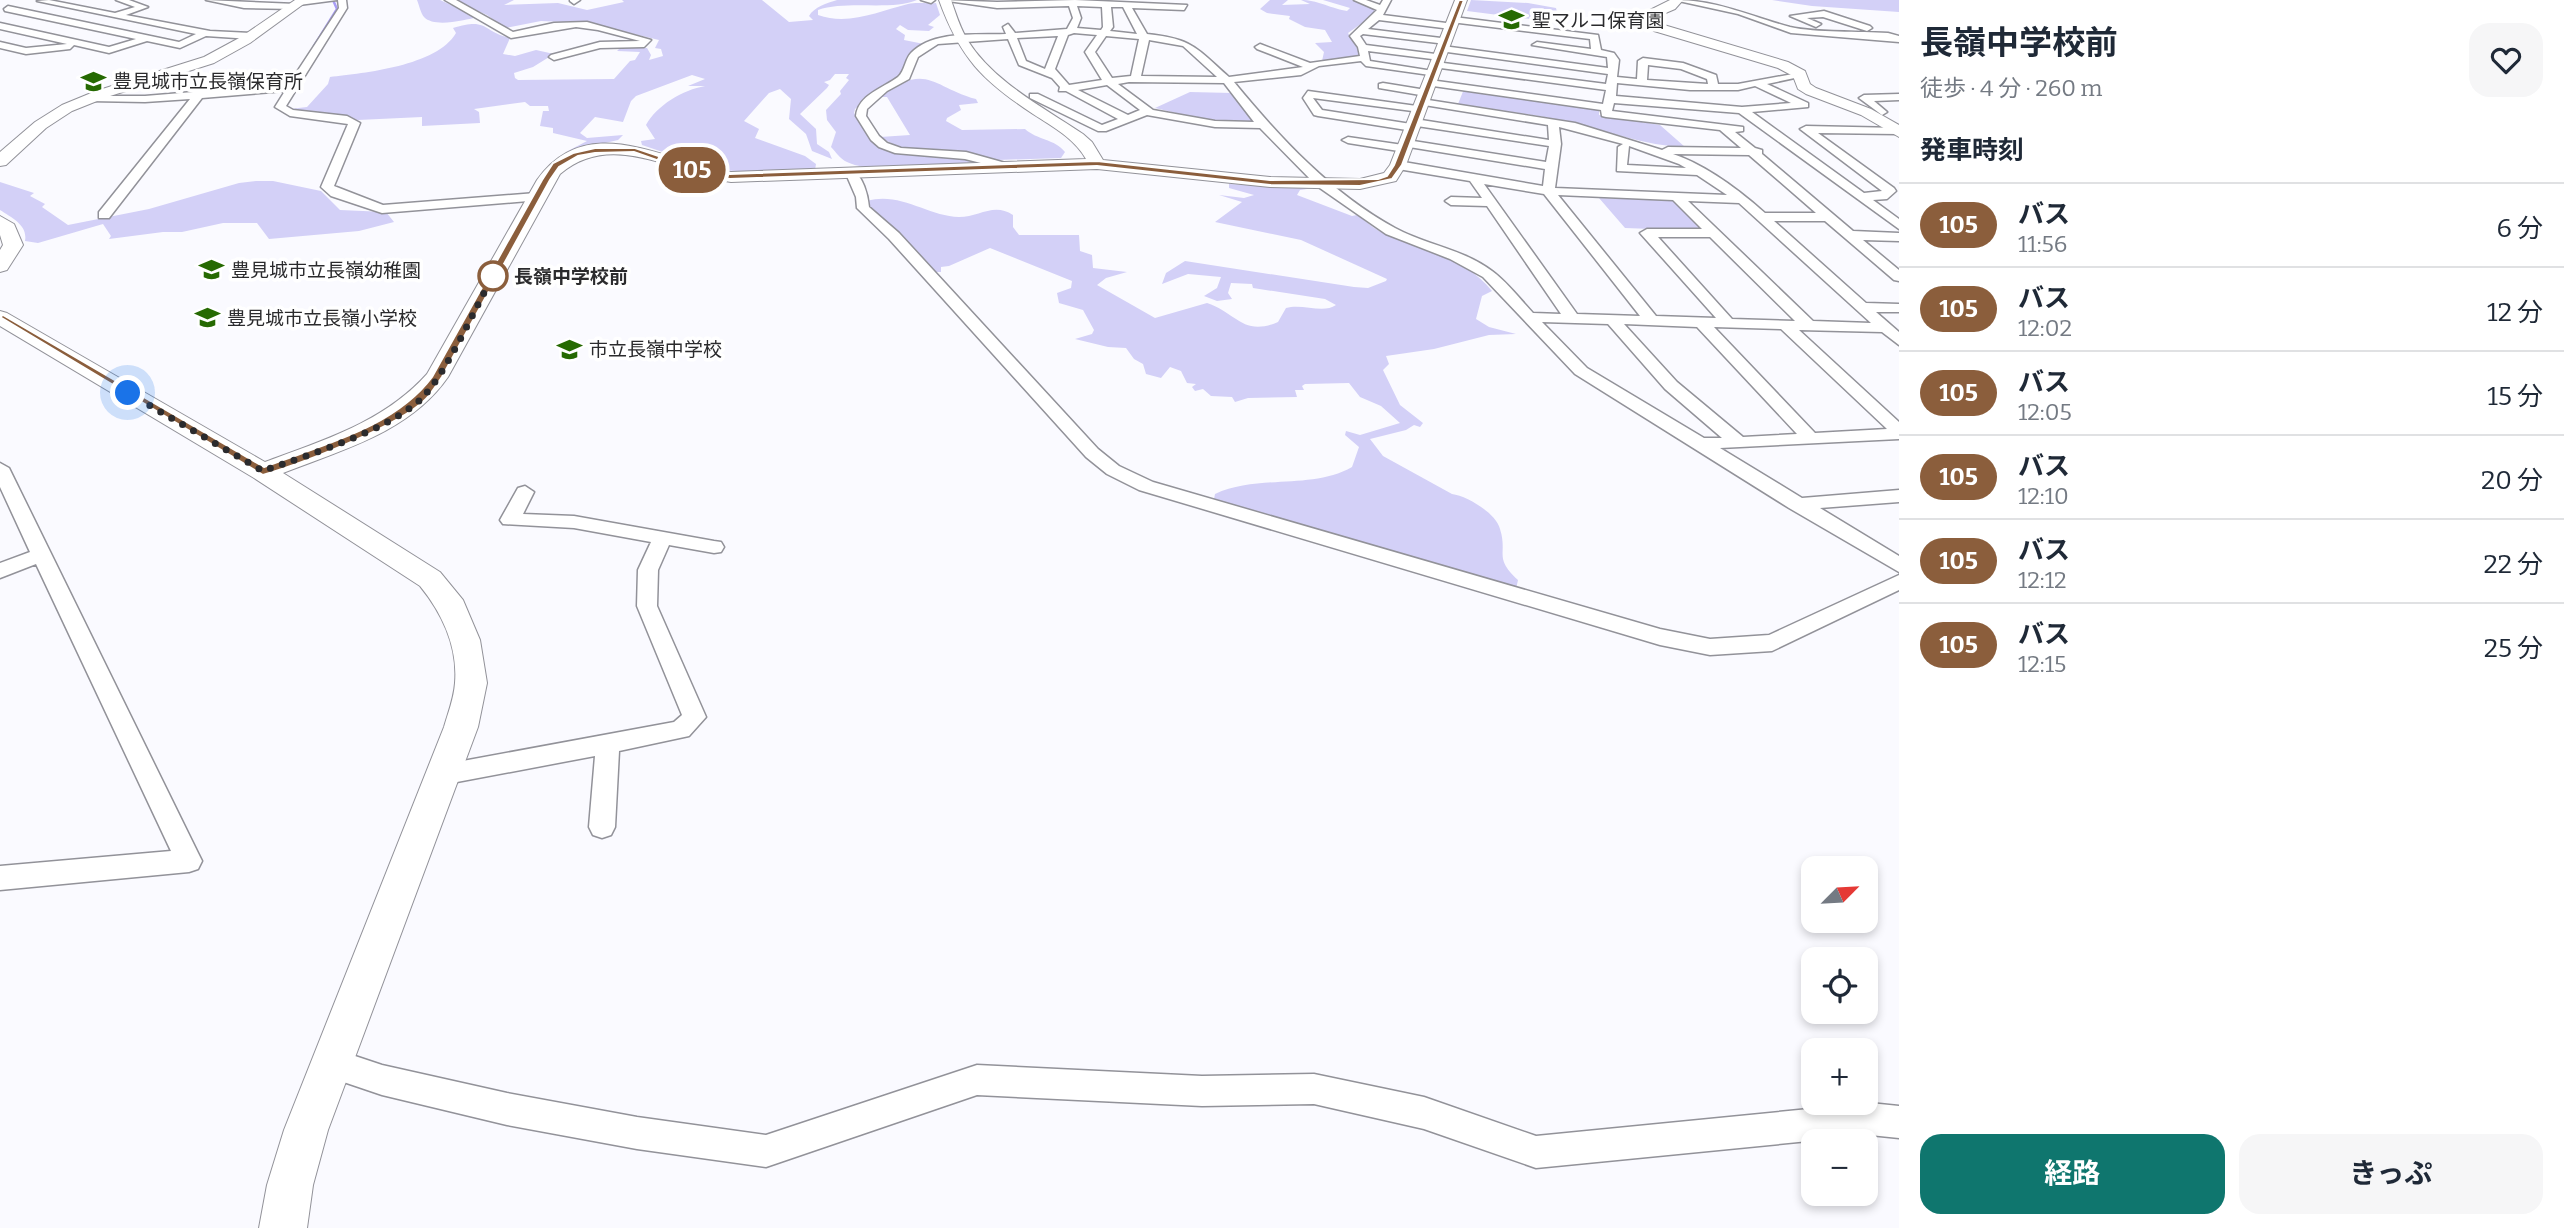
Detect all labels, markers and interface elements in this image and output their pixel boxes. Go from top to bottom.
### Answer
school or university icon: 聖マルコ保育園 [1498,6,1526,34]
place label: 聖マルコ保育園 [1532,9,1665,32]
text: 長嶺中学校前 [1920,23,2118,63]
button: heart [2469,23,2543,97]
school or university icon: 豊見城市立長嶺保育所 [79,67,107,95]
place label: 豊見城市立長嶺保育所 [113,70,303,93]
text: 徒歩 · 4 分 · 260 m [1920,74,2102,102]
text: 発車時刻 [1920,135,2024,166]
line badge: 105 [652,147,732,193]
text: 105 [673,156,711,184]
text: バス [2018,199,2070,230]
text: 105 [1939,211,1978,239]
text: 6 分 [2497,213,2543,244]
text: 11:56 [2018,230,2067,258]
school or university icon: 豊見城市立長嶺幼稚園 [197,256,225,284]
place label: 豊見城市立長嶺幼稚園 [231,259,421,282]
marker: 長嶺中学校前 [478,261,508,291]
place label: 長嶺中学校前 [514,265,628,288]
text: バス [2018,283,2070,314]
text: 105 [1939,295,1978,323]
text: 12 分 [2487,297,2543,328]
school or university icon: 豊見城市立長嶺小学校 [193,304,221,332]
place label: 豊見城市立長嶺小学校 [227,307,417,330]
text: 12:02 [2018,314,2072,342]
school or university icon: 市立長嶺中学校 [555,335,583,363]
place label: 市立長嶺中学校 [589,338,722,361]
text: バス [2018,367,2070,398]
your location [110,375,145,410]
text: 105 [1939,379,1978,407]
text: 15 分 [2487,381,2543,412]
text: 12:05 [2018,398,2072,426]
text: バス [2018,451,2070,482]
text: 105 [1939,463,1978,491]
text: 20 分 [2481,465,2543,496]
text: 12:10 [2018,482,2069,510]
text: バス [2018,535,2070,566]
text: 105 [1939,547,1978,575]
text: 22 分 [2484,549,2543,580]
text: 12:12 [2018,566,2067,594]
text: バス [2018,619,2070,650]
text: 105 [1939,631,1978,659]
text: 25 分 [2484,633,2543,664]
text: 12:15 [2018,650,2066,678]
north arrow [1801,856,1878,933]
map controls [1801,856,1878,1206]
button: locate [1801,947,1878,1024]
button: + [1801,1038,1878,1115]
button: − [1801,1129,1878,1206]
button: 経路 [1920,1134,2225,1214]
button: きっぷ [2239,1134,2543,1214]

